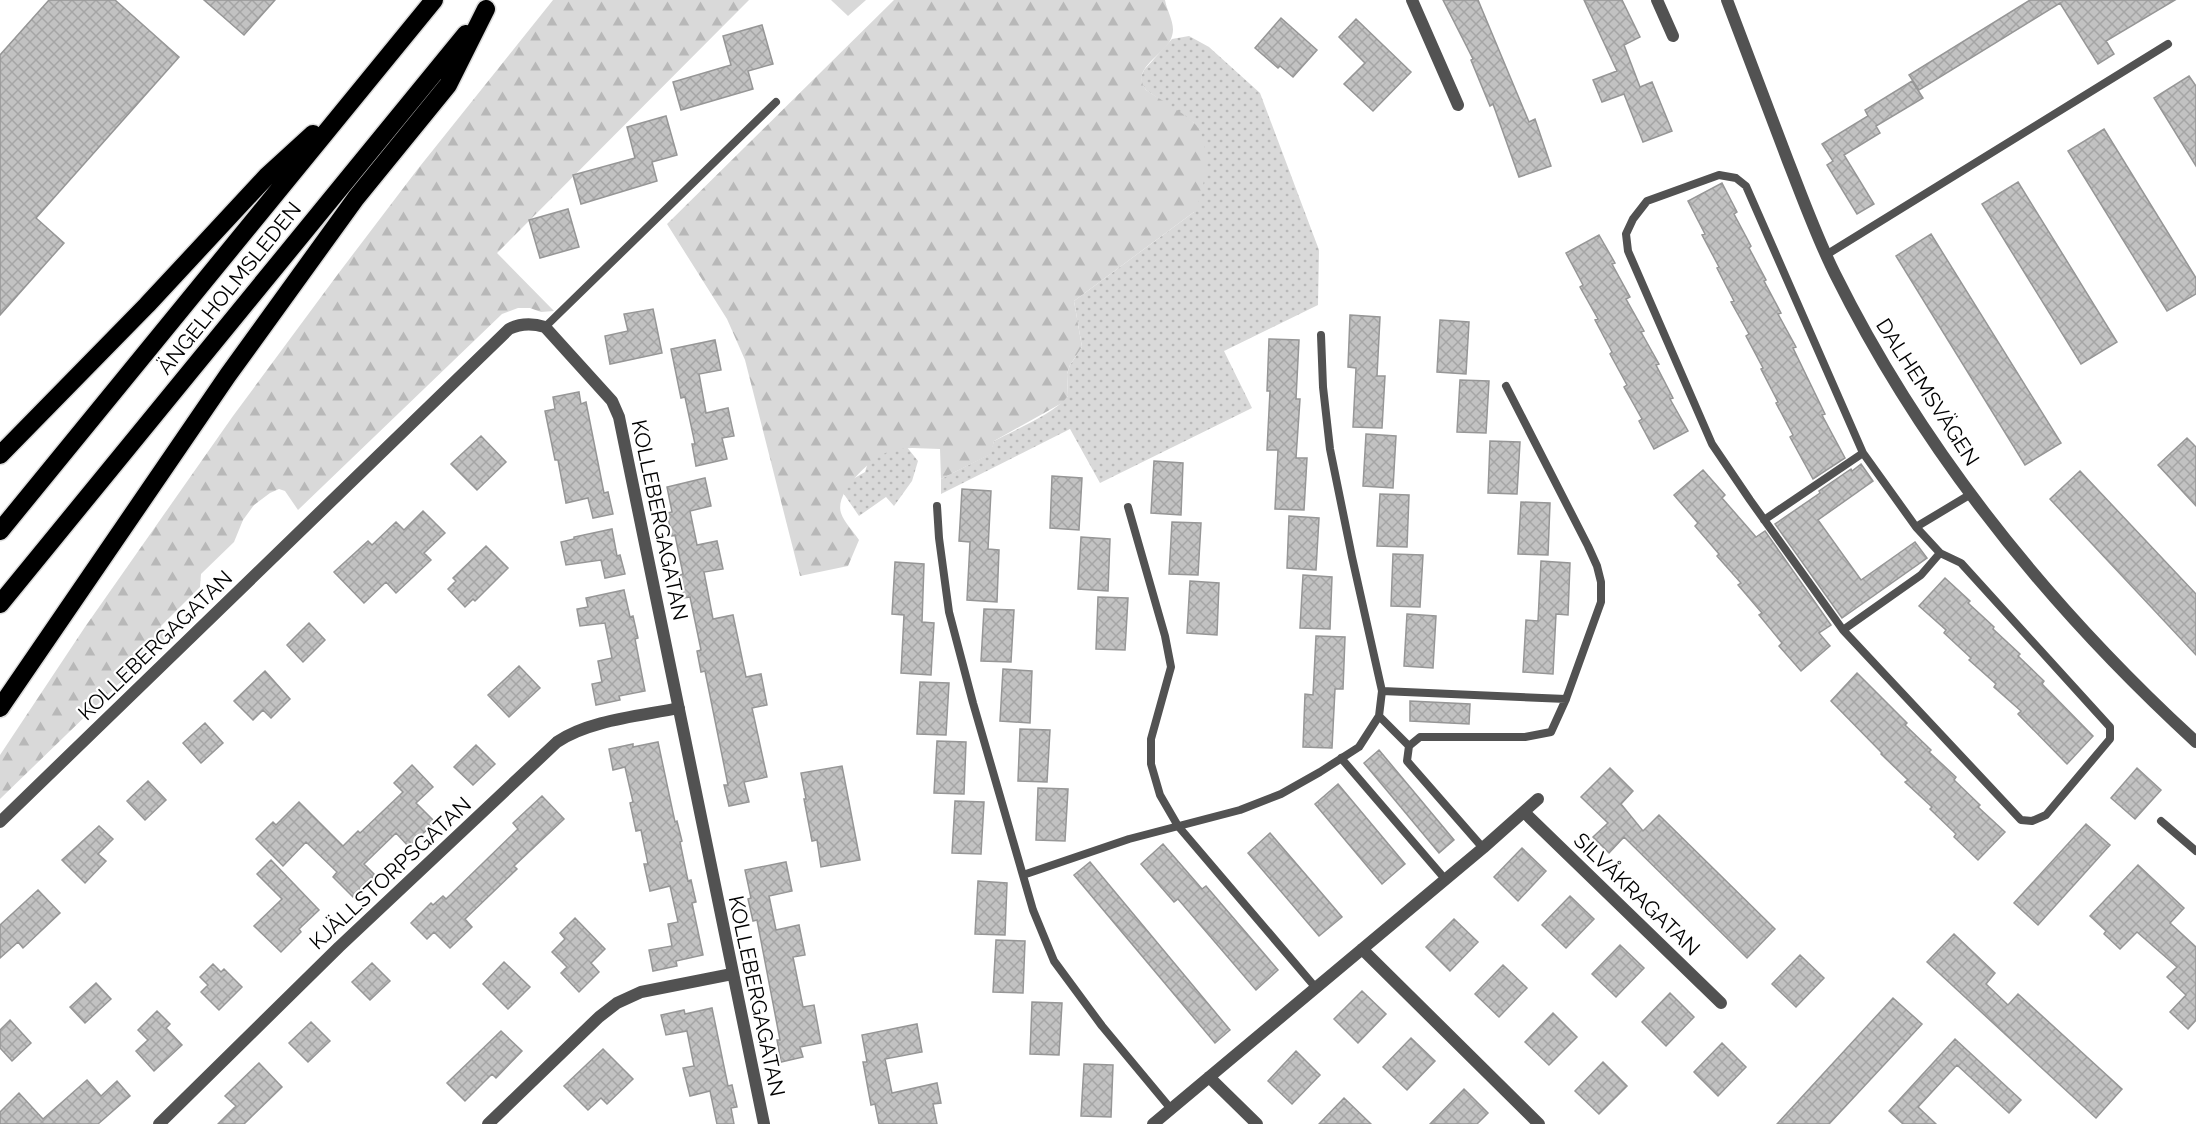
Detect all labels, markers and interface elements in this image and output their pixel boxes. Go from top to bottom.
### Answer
street label: ÄNGELHOLMSLEDEN [152,197,306,379]
street label: DALHEMSVÄGEN [1871,314,1985,470]
street label: KOLLEBERGAGATAN [627,417,693,623]
street label: KOLLEBERGAGATAN [73,565,237,725]
street label: KJÄLLSTORPSGATAN [304,792,476,954]
street label: SILVÅKRAGATAN [1569,827,1705,961]
street label: KOLLEBERGAGATAN [724,893,790,1099]

